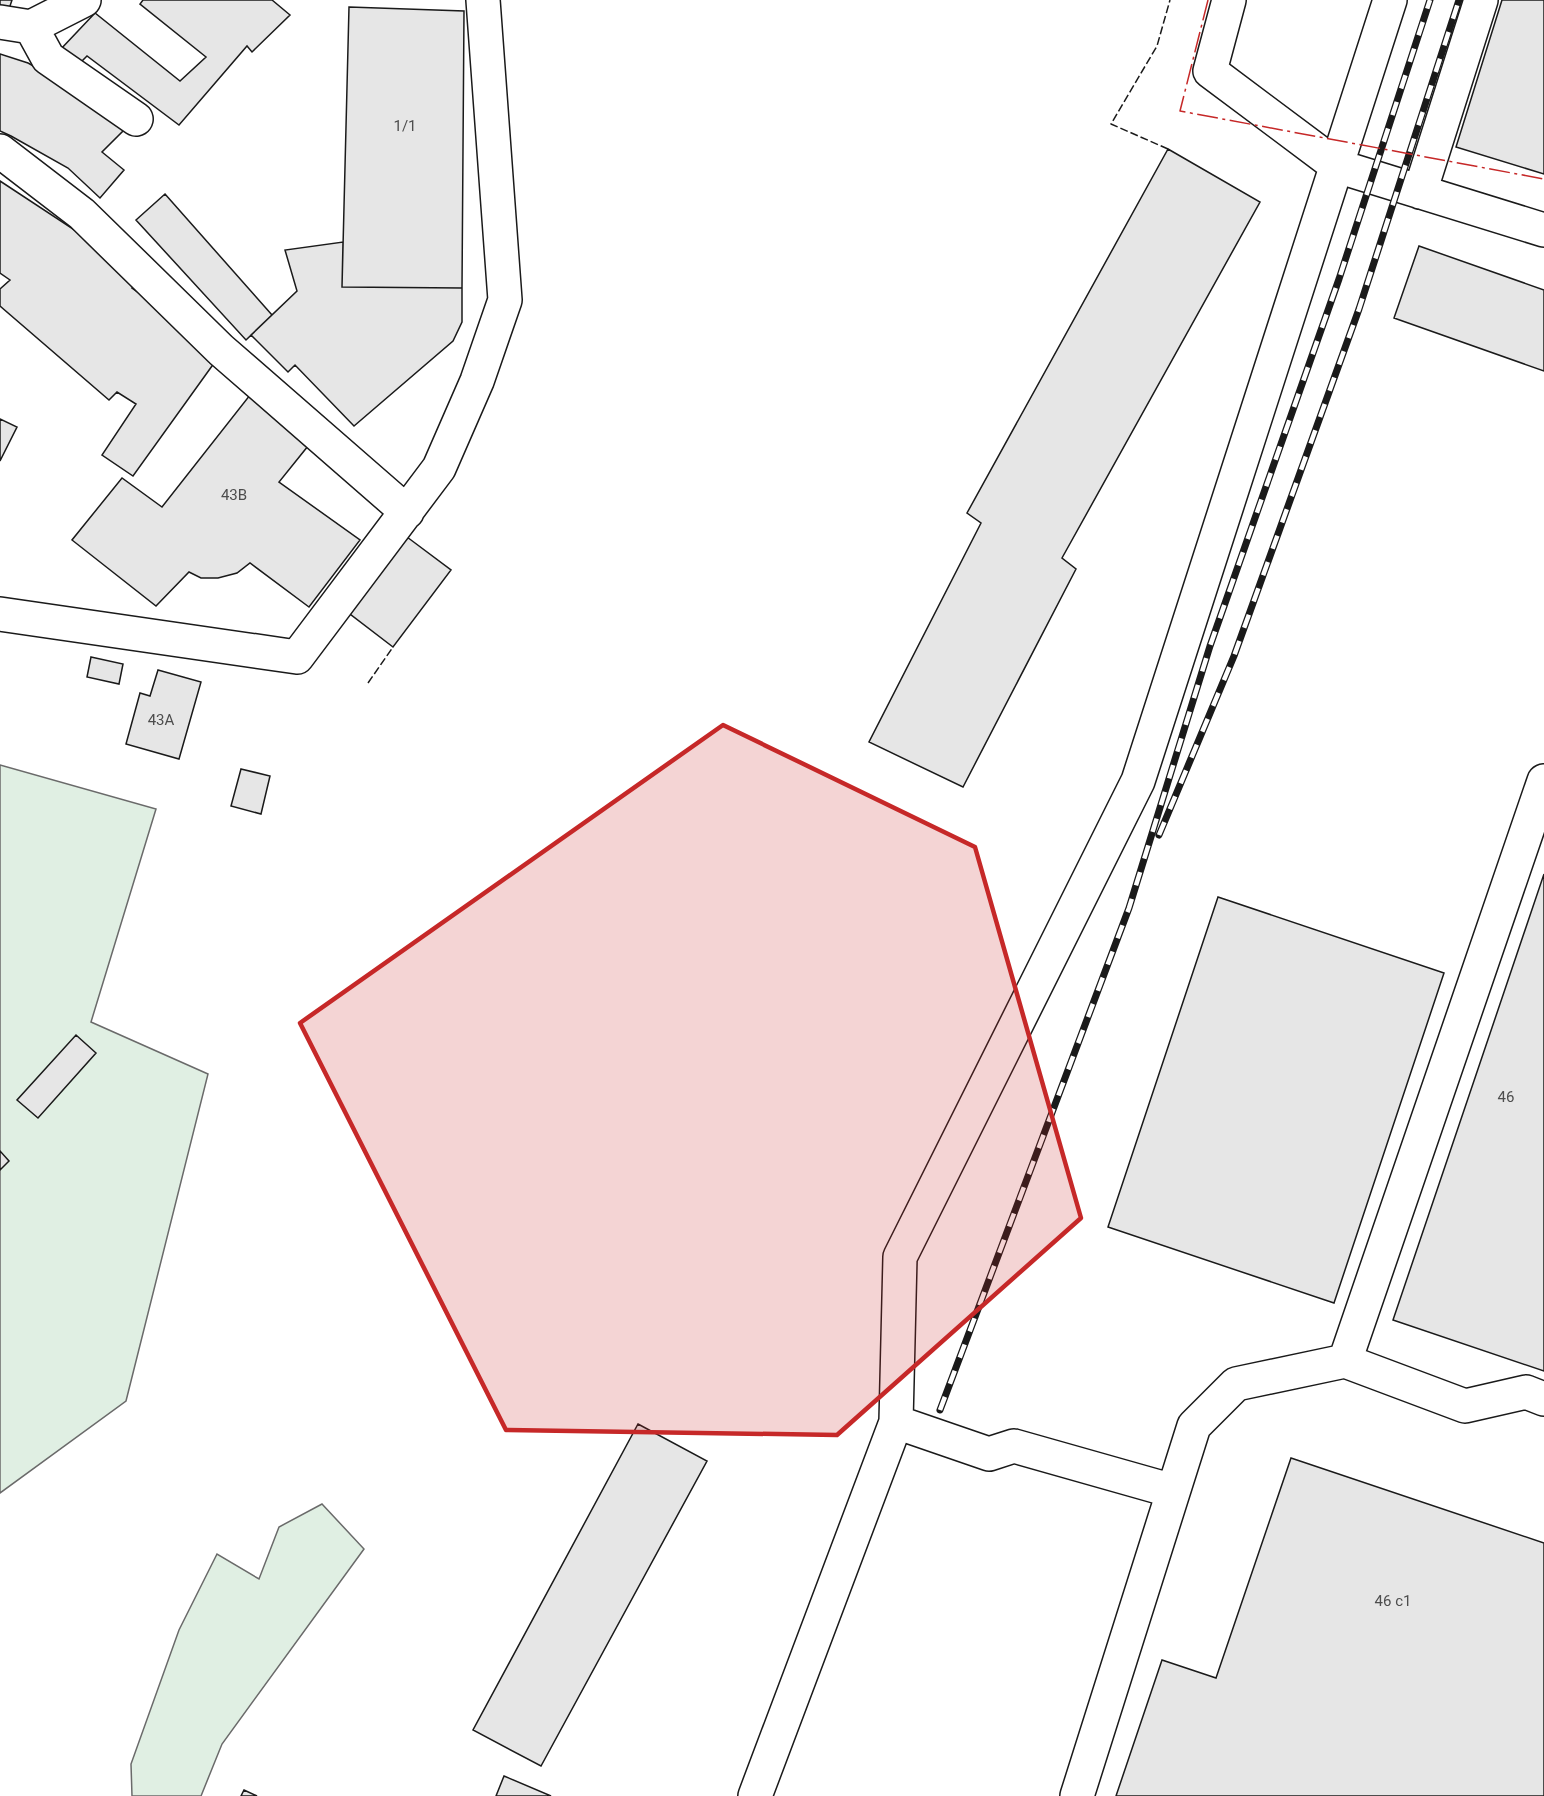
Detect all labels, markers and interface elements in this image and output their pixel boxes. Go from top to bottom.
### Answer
house number: 1/1 [393,117,417,135]
house number: 43В [221,486,247,504]
house number: 43А [148,711,175,729]
house number: 46 [1498,1088,1514,1106]
house number: 46 с1 [1375,1592,1411,1610]

